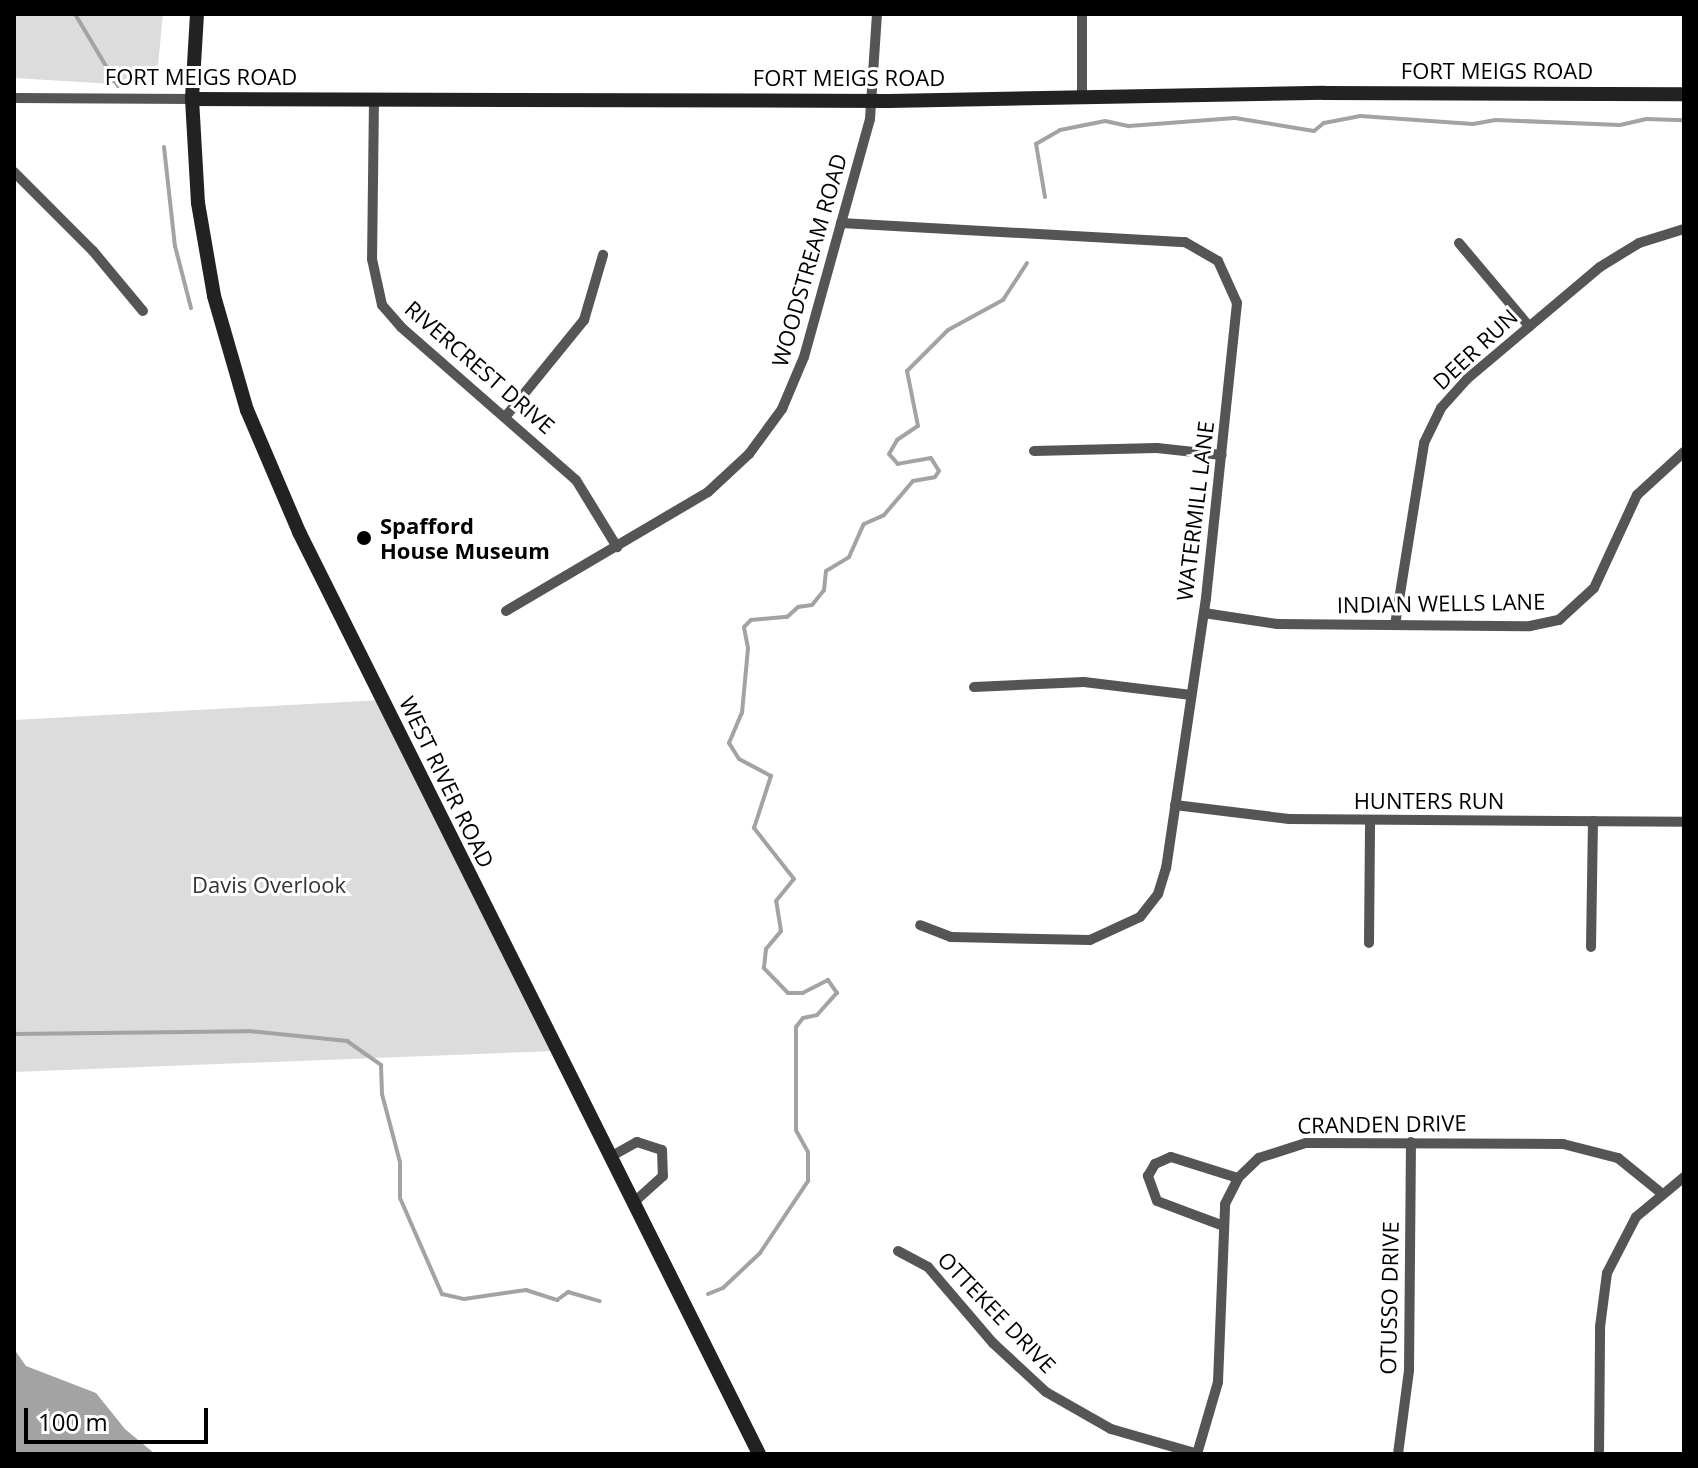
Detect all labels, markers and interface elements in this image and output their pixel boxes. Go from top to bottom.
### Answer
street label: FORT MEIGS ROAD [1401,58,1593,84]
street label: FORT MEIGS ROAD [105,64,297,90]
street label: FORT MEIGS ROAD [753,65,945,91]
street label: WOODSTREAM ROAD [766,150,852,370]
street label: RIVERCREST DRIVE [400,295,560,439]
street label: DEER RUN [1427,303,1523,395]
street label: WATERMILL LANE [1171,420,1219,602]
place label: Spafford House Museum [380,512,550,564]
marker: Spafford House Museum [355,529,373,547]
street label: INDIAN WELLS LANE [1337,588,1545,618]
street label: WEST RIVER ROAD [394,692,500,872]
street label: HUNTERS RUN [1354,788,1504,814]
park label: Davis Overlook [192,872,346,898]
street label: CRANDEN DRIVE [1297,1109,1467,1139]
street label: OTUSSO DRIVE [1374,1221,1404,1375]
street label: OTTEKEE DRIVE [933,1246,1061,1378]
scale bar [28,1392,212,1442]
text: 100 m [38,1405,108,1438]

